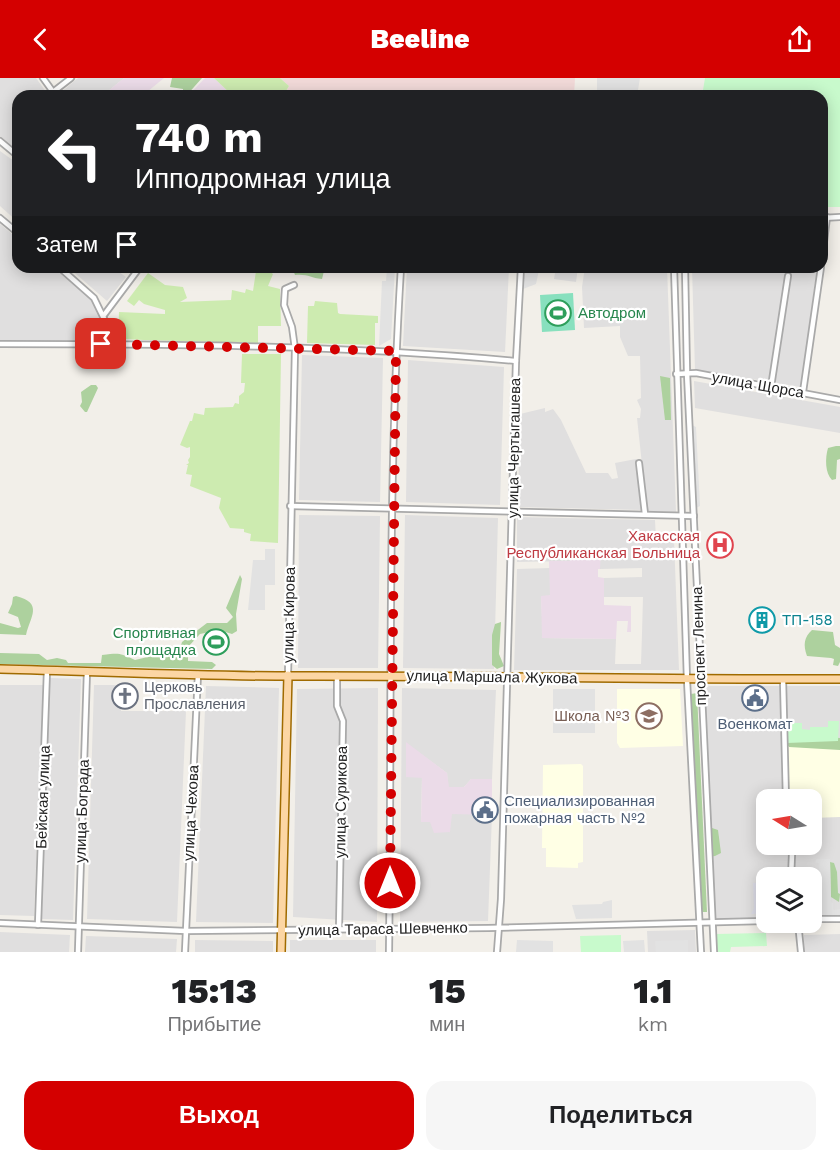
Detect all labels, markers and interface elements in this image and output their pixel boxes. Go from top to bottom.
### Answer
icon: back [24,23,57,56]
text: Beeline [370,23,470,55]
icon: share [783,23,816,56]
text: 740 m [135,113,263,162]
icon: left [36,114,114,192]
text: Ипподромная улица [135,163,390,195]
icon: arrive [110,228,143,261]
text: Затем [36,232,98,257]
sports icon: Автодром [543,298,573,328]
place label: Автодром [578,304,646,322]
pin [75,318,126,369]
icon: arrive [84,327,117,360]
street label: улица Щорса [711,368,806,402]
street label: улица Чертыгашева [504,377,524,518]
place label: Хакасская Республиканская Больница [506,527,701,562]
hospital icon: Хакасская Республиканская Больница [705,530,735,560]
street label: улица Кирова [279,566,299,663]
street label: проспект Ленина [688,586,710,706]
building icon: ТП-158 [747,605,777,635]
place label: ТП-158 [782,611,833,629]
place label: Спортивная площадка [113,624,197,659]
sports icon: Спортивная площадка [201,627,231,657]
street label: улица Маршала Жукова [407,667,578,687]
place label: Церковь Прославления [144,678,246,713]
church icon: Церковь Прославления [110,681,140,711]
public building icon: Военкомат [740,683,770,713]
school or university icon: Школа №3 [634,701,664,731]
place label: Школа №3 [554,707,630,725]
place label: Военкомат [717,715,793,733]
street label: Бейская улица [32,744,54,849]
street label: улица Сурикова [331,745,351,858]
street label: улица Бограда [71,758,93,863]
street label: улица Чехова [179,764,203,861]
north arrow [756,789,822,855]
map controls [756,789,822,933]
place label: Специализированная пожарная часть №2 [504,792,655,827]
public building icon: Специализированная пожарная часть №2 [470,795,500,825]
position arrow [358,851,422,915]
button: layers [756,867,822,933]
street label: улица Тараса Шевченко [298,919,468,939]
text: 15:13 [172,970,257,1012]
text: 15 [429,970,466,1012]
text: 1.1 [633,970,673,1012]
text: Прибытие [167,1012,261,1036]
text: мин [429,1012,465,1036]
text: km [638,1012,668,1036]
button: Выход [24,1081,414,1150]
button: Поделиться [426,1081,816,1150]

